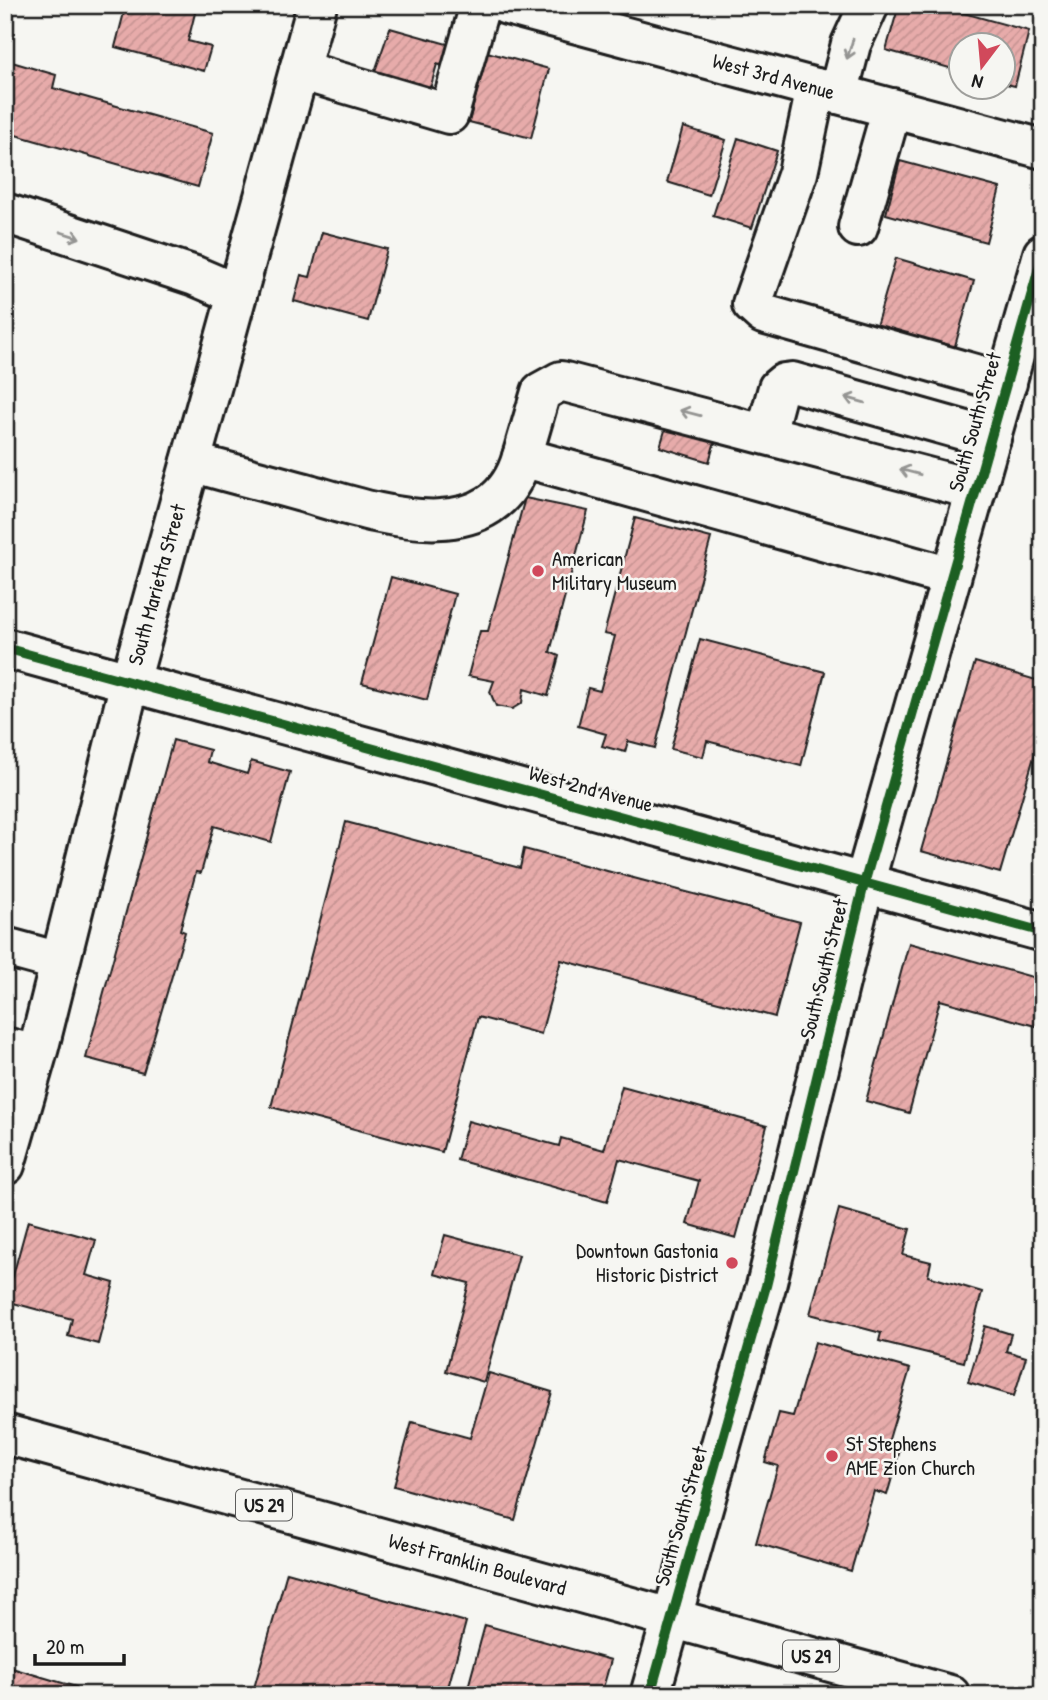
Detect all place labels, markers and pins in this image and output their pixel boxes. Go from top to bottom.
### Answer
place label: American Military Museum [552,544,677,597]
marker: American Military Museum [530,563,546,579]
place label: Downtown Gastonia Historic District [576,1236,719,1289]
marker: Downtown Gastonia Historic District [724,1255,740,1271]
place label: St Stephens AME Zion Church [846,1429,975,1482]
marker: St Stephens AME Zion Church [824,1448,840,1464]

